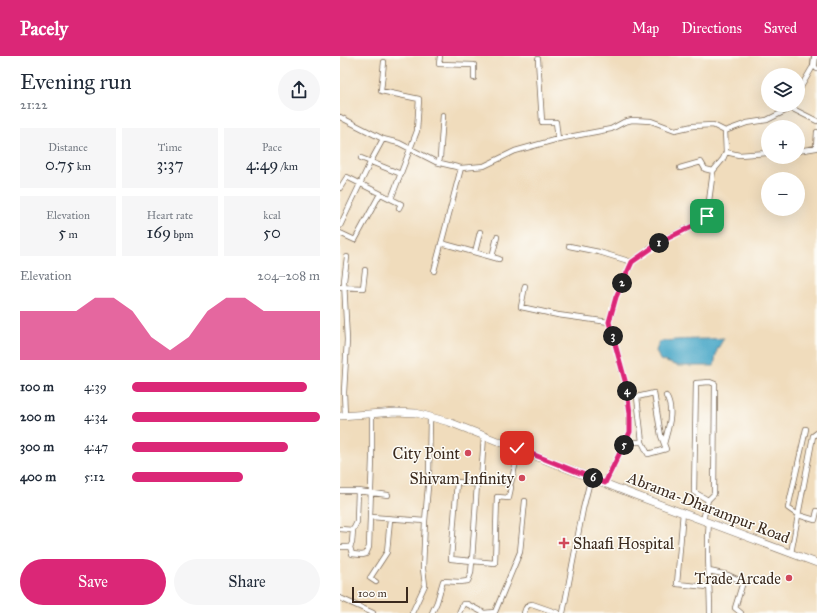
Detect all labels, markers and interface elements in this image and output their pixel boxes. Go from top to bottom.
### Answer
text: Pacely [20,17,68,40]
text: Map [632,20,659,37]
text: Directions [681,20,742,37]
text: Saved [764,20,797,37]
text: Evening run [20,68,132,95]
map controls [761,68,805,216]
button: layers [761,68,805,112]
button: share [278,69,320,111]
text: 21:22 [20,97,48,113]
button: + [761,120,805,164]
text: Distance [48,141,88,154]
text: Time [158,141,182,154]
text: Pace [262,141,282,154]
text: 0.75 [45,154,74,175]
text: 3:37 [157,154,183,175]
text: 4:49 [246,154,278,175]
text: km [74,160,91,173]
text: /km [278,160,298,173]
button: − [761,172,805,216]
pin [690,199,724,233]
icon: arrive [696,205,718,227]
text: Elevation [46,209,90,222]
text: Heart rate [147,209,193,222]
text: kcal [263,209,281,222]
text: 5 [58,222,66,243]
text: 169 [147,222,171,243]
text: 50 [263,222,281,243]
text: m [66,228,78,241]
text: bpm [171,228,193,241]
pin: 1 [649,233,669,253]
text: 1 [657,236,661,249]
text: Elevation [20,268,72,284]
text: 204–208 m [257,268,320,284]
pin: 2 [612,273,632,293]
text: 2 [619,276,625,289]
pin: 3 [603,326,623,346]
text: 3 [611,329,615,342]
text: 100 m [20,379,54,395]
text: 4:39 [84,379,107,395]
pin: 4 [617,381,637,401]
text: 4 [624,384,630,397]
text: 200 m [20,409,55,425]
text: 4:34 [84,409,107,425]
pin [500,431,534,465]
pin: 5 [614,435,634,455]
icon: check [506,437,528,459]
text: 5 [621,438,627,451]
text: 300 m [20,439,54,455]
text: 4:47 [84,439,108,455]
place label: City Point [393,444,460,463]
marker: City Point [463,448,473,458]
street label: Abrama-Dharampur Road [624,467,793,547]
pin: 6 [583,468,603,488]
text: 400 m [20,469,56,485]
text: 5:12 [84,469,105,485]
place label: Shivam Infinity [409,469,514,488]
text: 6 [590,471,596,484]
marker: Shivam Infinity [517,473,527,483]
place label: Shaafi Hospital [573,534,675,553]
marker: Shaafi Hospital [558,537,570,549]
button: Save [20,559,166,605]
button: Share [174,559,320,605]
place label: Trade Arcade [695,569,781,588]
marker: Trade Arcade [784,573,794,583]
scale bar [352,585,408,604]
text: 100 m [358,587,387,600]

